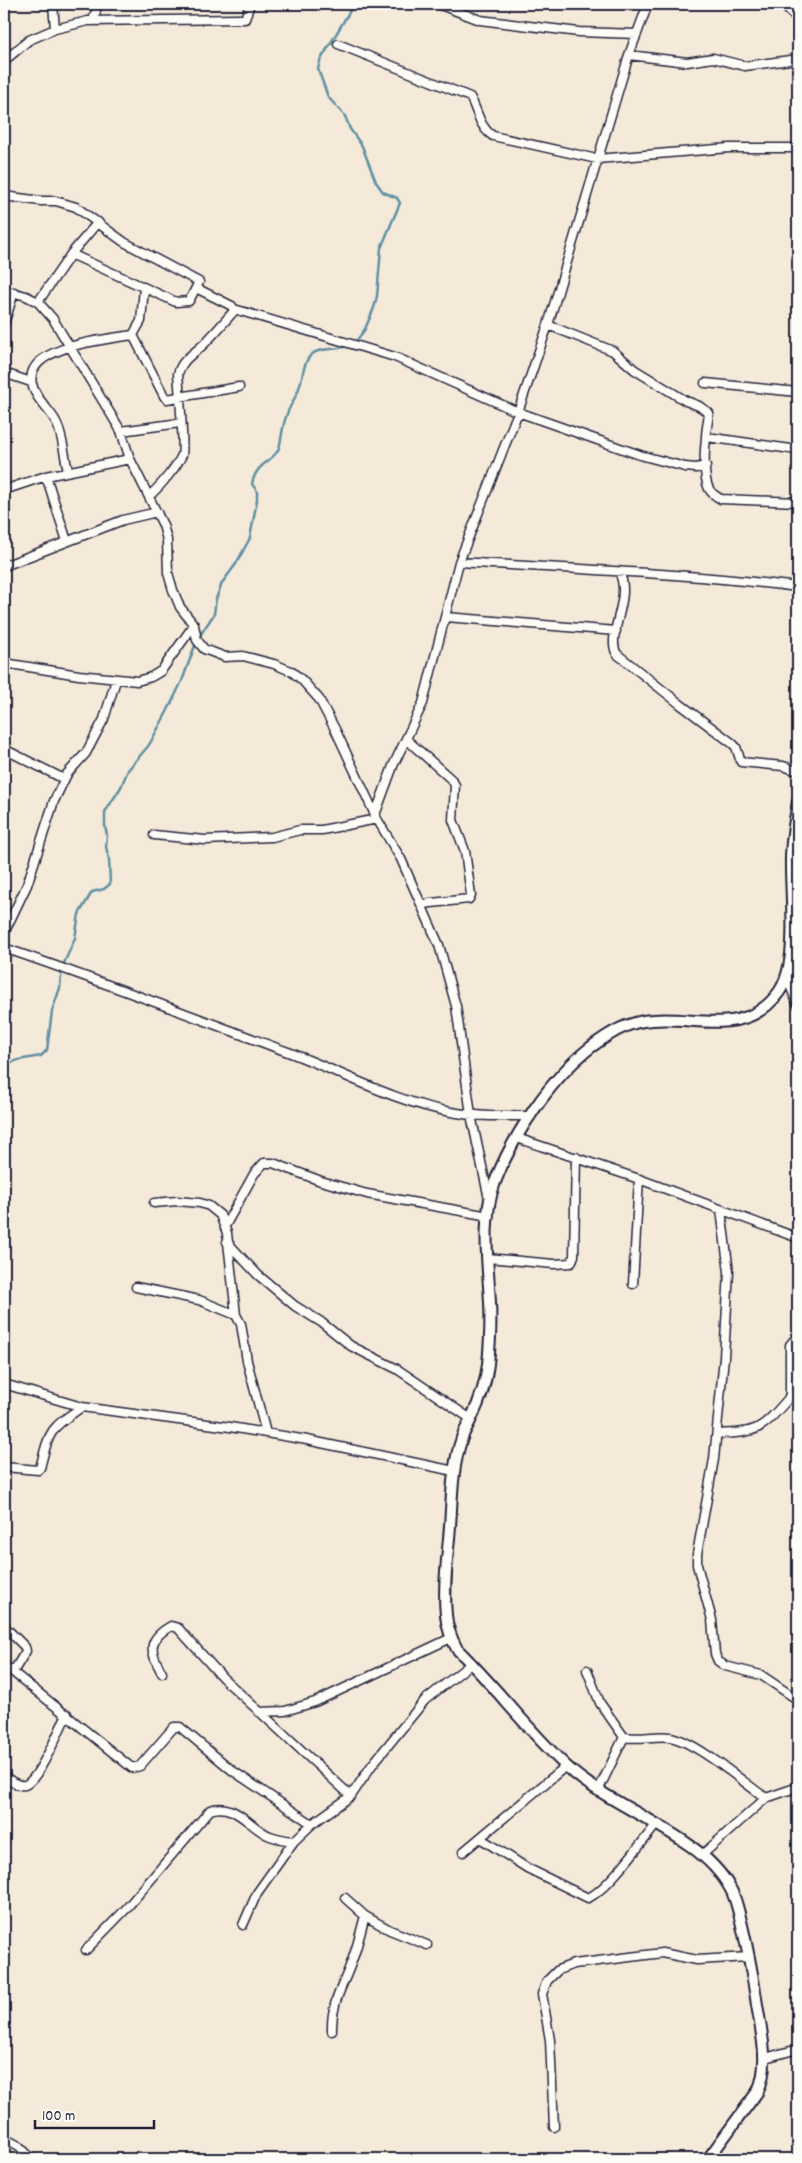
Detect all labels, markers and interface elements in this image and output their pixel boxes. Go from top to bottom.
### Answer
scale bar [35,2098,154,2130]
text: 100 m [42,2106,75,2128]

